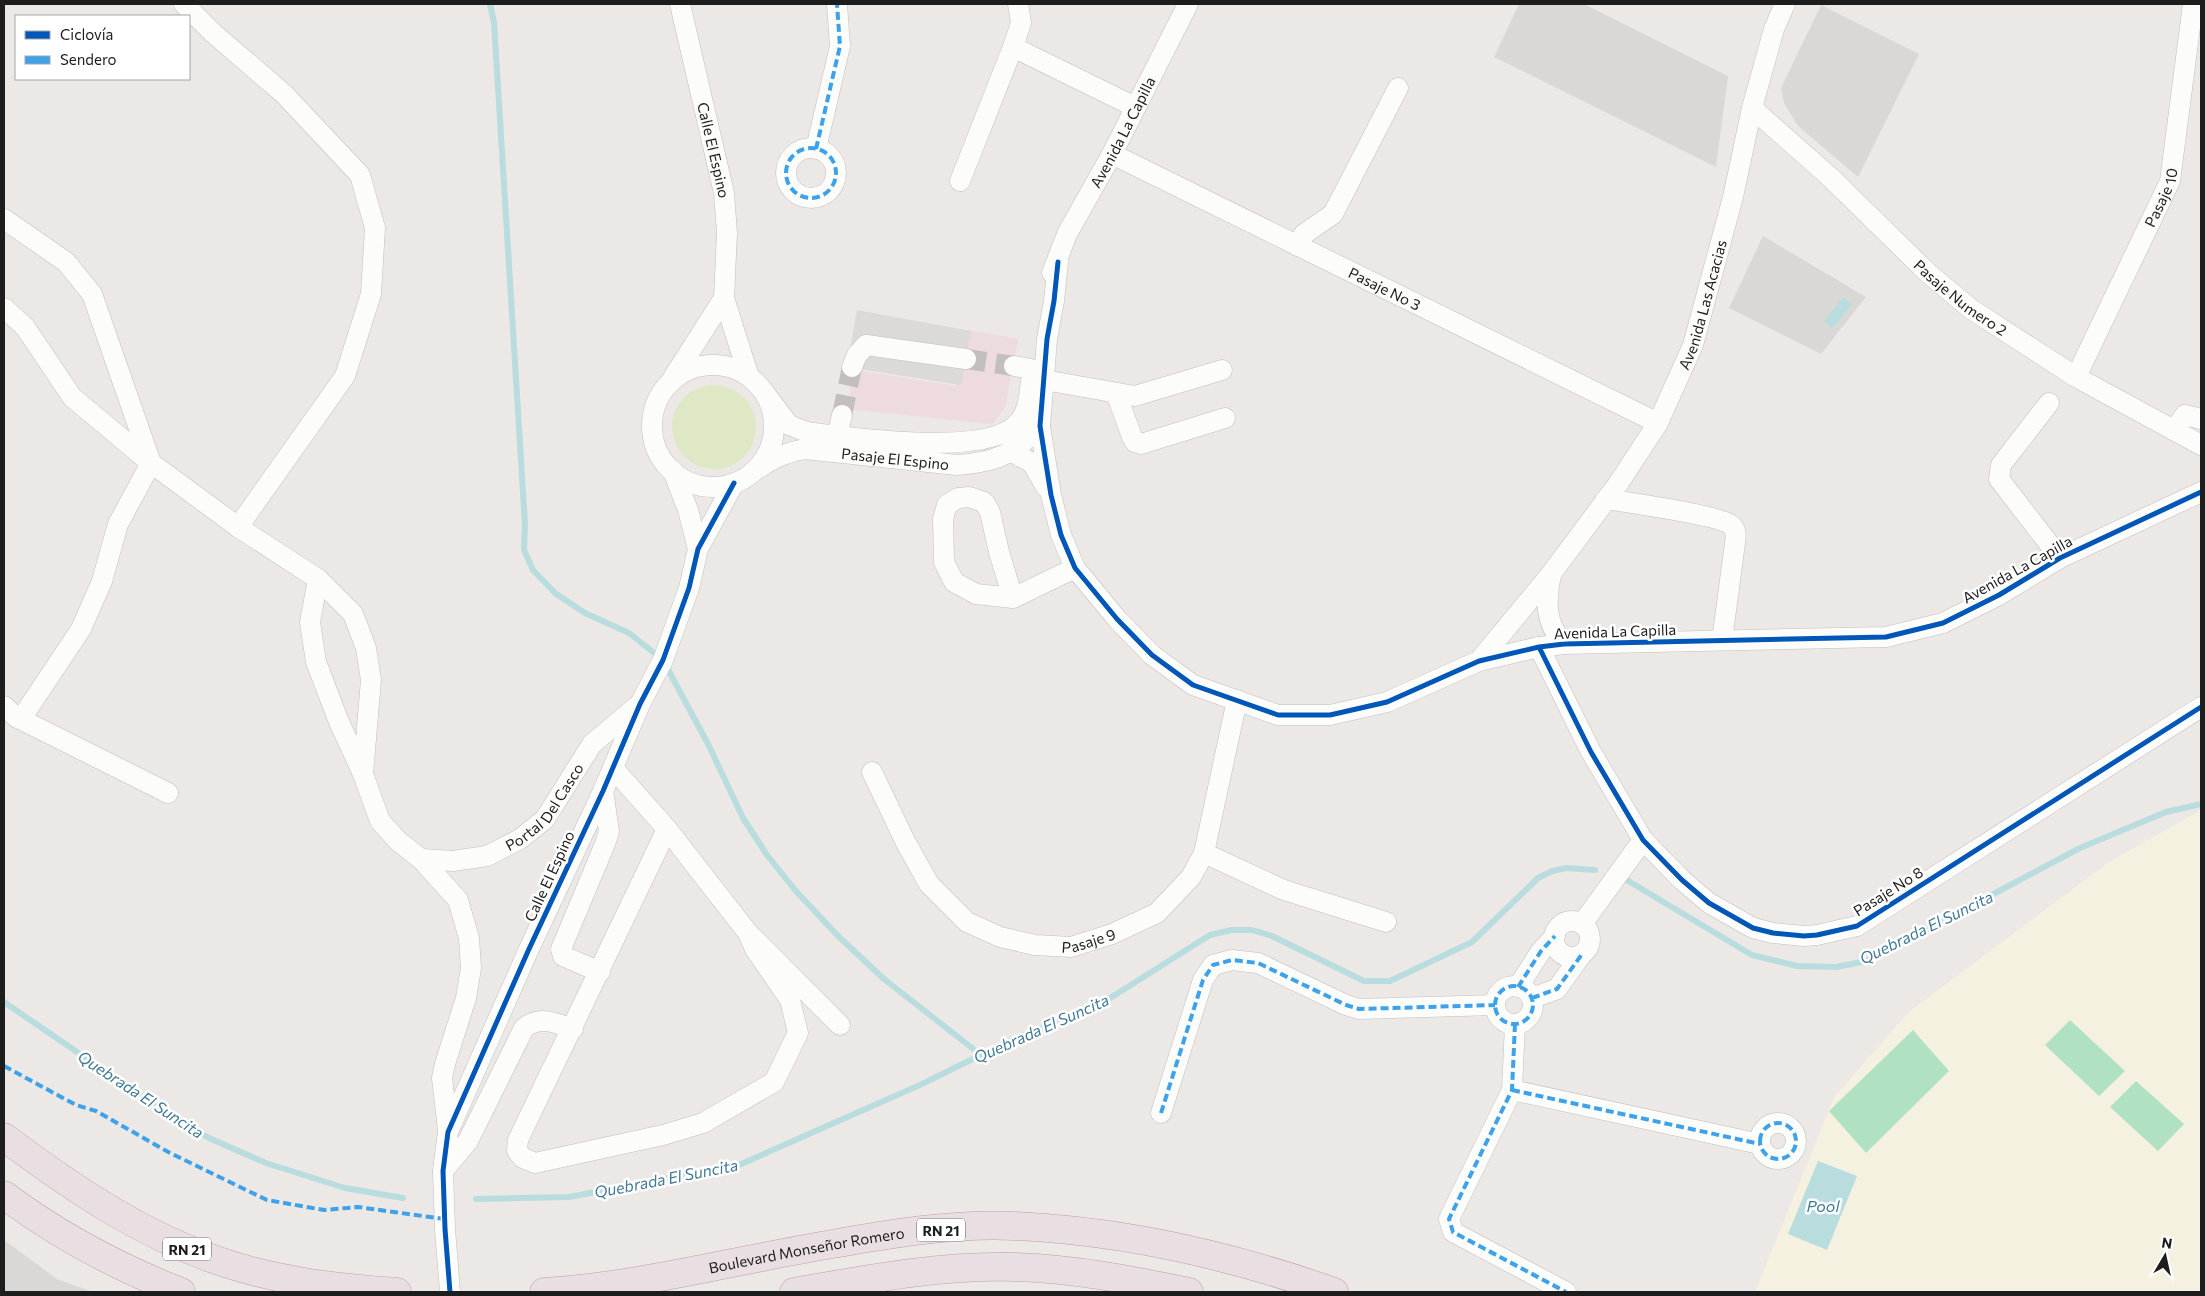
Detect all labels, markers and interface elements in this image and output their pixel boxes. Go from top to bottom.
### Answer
legend [15,15,190,80]
text: Ciclovía [60,25,113,43]
text: Sendero [60,50,117,68]
street label: Avenida La Capilla [1086,73,1159,191]
street label: Calle El Espino [694,100,733,199]
street label: Pasaje 10 [2140,167,2181,230]
street label: Avenida Las Acacias [1674,238,1730,372]
street label: Pasaje Numero 2 [1910,255,2010,339]
street label: Pasaje No 3 [1346,263,1424,314]
street label: Pasaje El Espino [841,444,950,473]
street label: Avenida La Capilla [1959,531,2075,607]
street label: Avenida La Capilla [1553,620,1677,642]
street label: Portal Del Casco [502,760,587,854]
street label: Calle El Espino [520,828,578,924]
street label: Pasaje No 8 [1850,862,1926,920]
water label: Quebrada El Suncita [1856,886,1996,968]
street label: Pasaje 9 [1061,924,1118,956]
water label: Quebrada El Suncita [970,990,1112,1066]
water label: Quebrada El Suncita [74,1046,208,1142]
water label: Quebrada El Suncita [592,1155,740,1201]
water label: Pool [1807,1196,1840,1215]
road number: RN 21 [917,1218,965,1242]
street label: Boulevard Monseñor Romero [707,1223,905,1277]
north arrow [2140,1231,2190,1281]
text: N [2161,1233,2174,1252]
road number: RN 21 [163,1238,211,1260]

